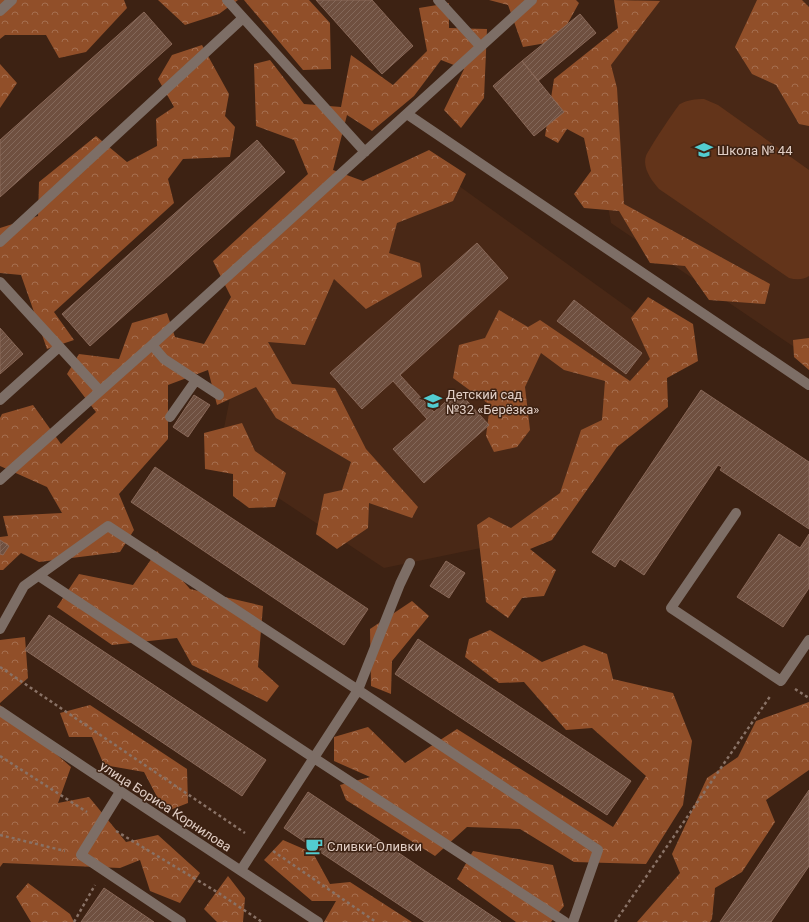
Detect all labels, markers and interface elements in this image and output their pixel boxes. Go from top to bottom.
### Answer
school or university icon: Школа № 44 [694,140,714,160]
place label: Школа № 44 [717,143,793,158]
place label: Детский сад №32 «Берёзка» [446,387,539,417]
school or university icon: Детский сад №32 «Берёзка» [423,391,443,411]
street label: улица Бориса Корнилова [97,758,234,855]
cafe icon: Сливки-Оливки [304,836,324,856]
place label: Сливки-Оливки [327,839,422,854]

